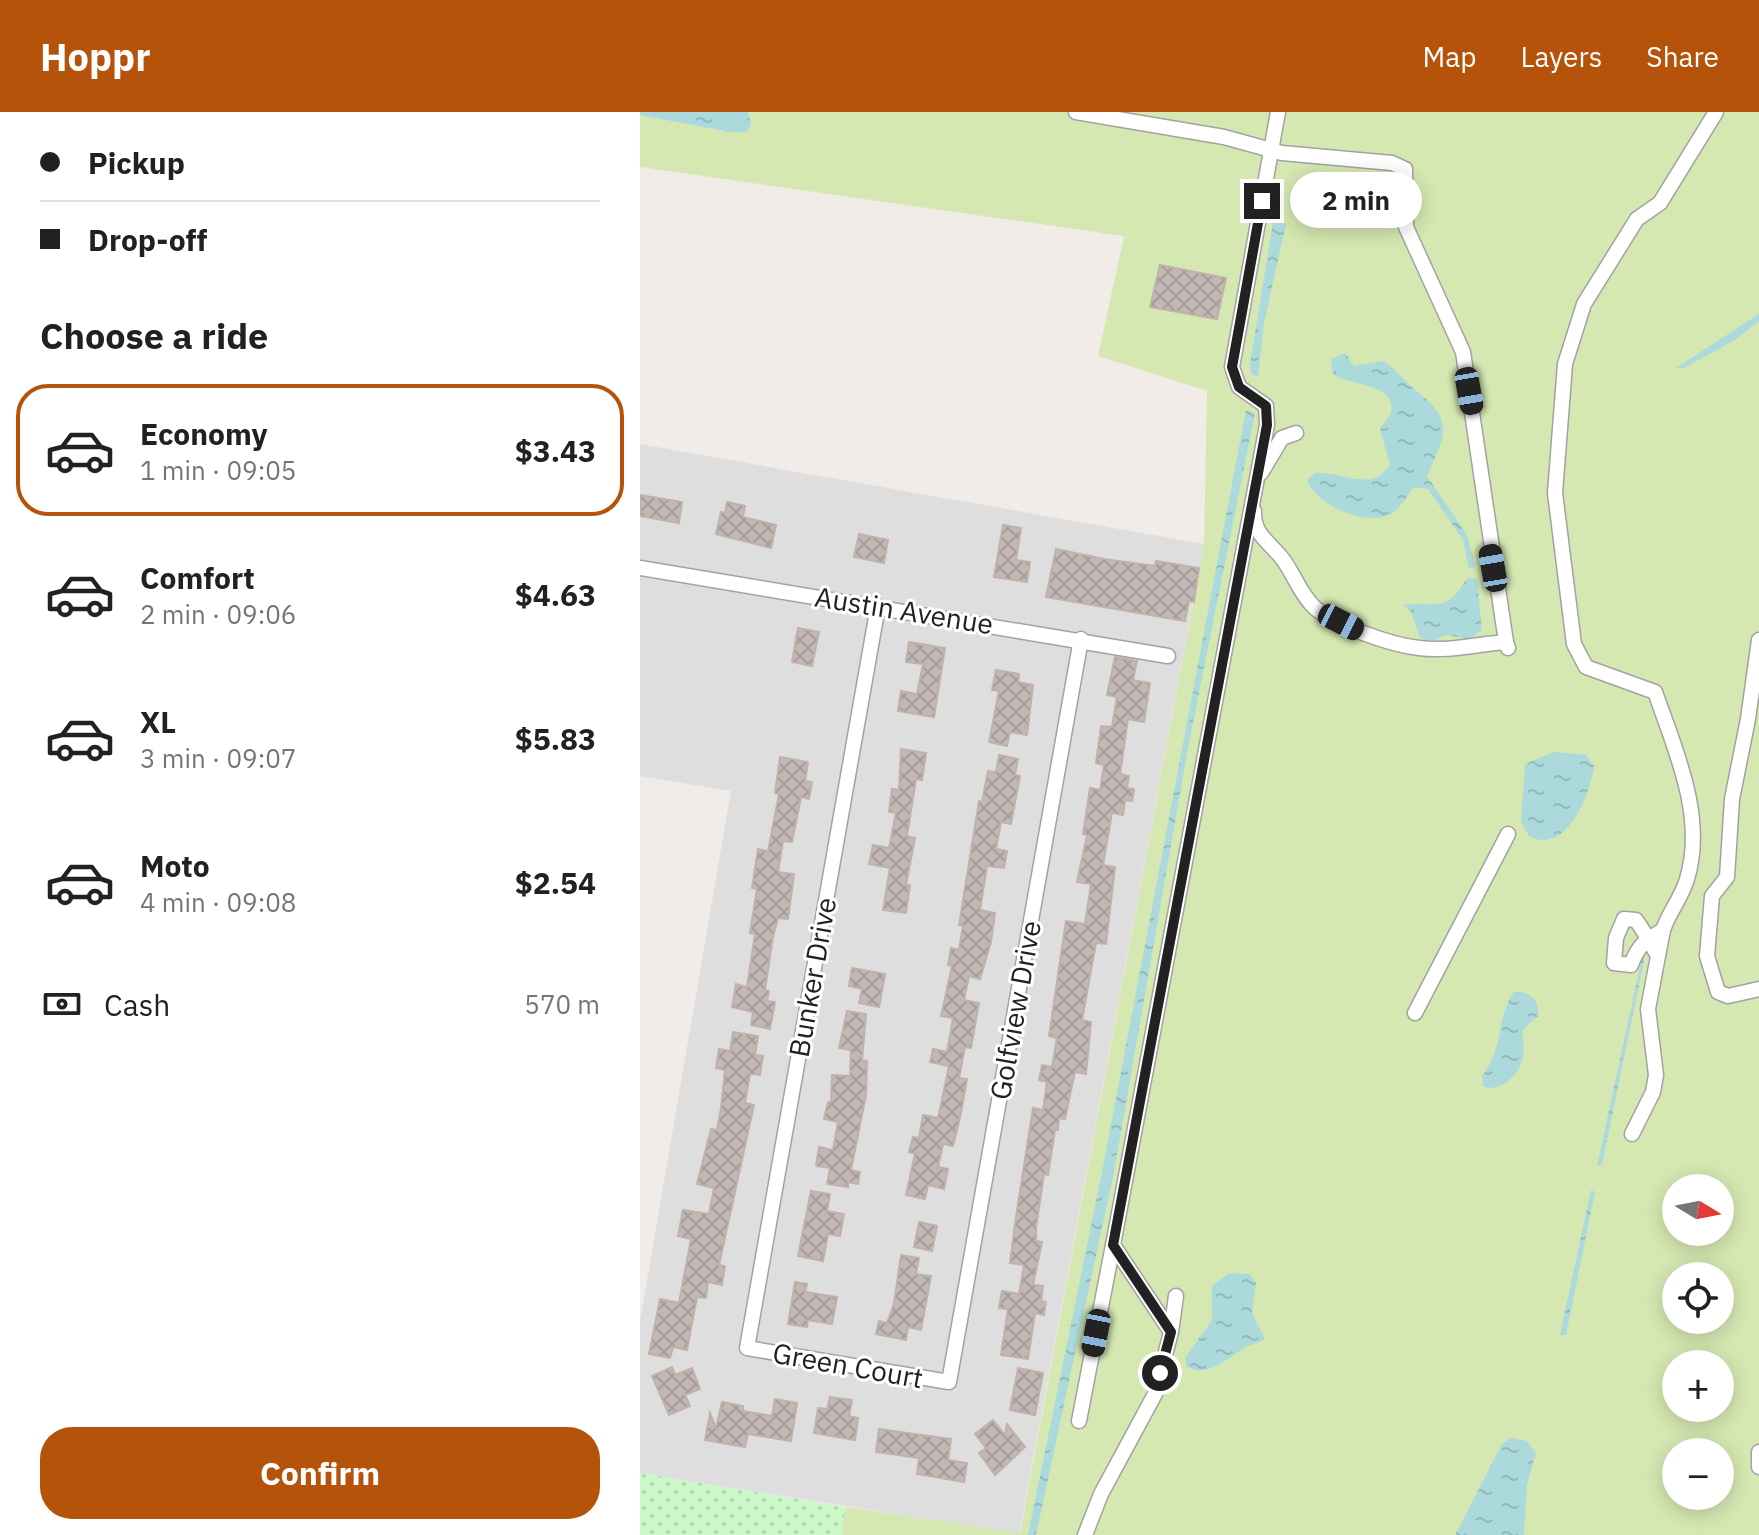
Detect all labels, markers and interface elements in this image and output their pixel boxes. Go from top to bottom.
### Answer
text: Hoppr [40,32,151,81]
text: Map [1422,38,1476,75]
text: Layers [1520,38,1602,75]
text: Share [1646,38,1719,75]
text: Pickup [88,143,185,182]
callout: 2 min [1290,173,1422,229]
route end [1244,183,1280,219]
text: 2 min [1322,183,1390,217]
text: Drop-off [88,220,207,259]
text: Choose a ride [40,312,268,359]
car [1453,365,1485,417]
icon: car [44,414,116,486]
text: Economy [140,414,268,453]
text: $3.43 [515,431,596,470]
text: 1 min · 09:05 [140,453,296,487]
car [1477,542,1509,594]
icon: car [44,558,116,630]
text: Comfort [140,558,255,597]
text: $4.63 [515,575,596,614]
street label: Austin Avenue [812,578,996,642]
text: 2 min · 09:06 [140,597,296,631]
car [1314,600,1368,644]
icon: car [44,702,116,774]
text: XL [140,702,176,741]
text: $5.83 [515,719,596,758]
text: 3 min · 09:07 [140,741,296,775]
icon: car [44,846,116,918]
text: Moto [140,846,210,885]
text: $2.54 [515,863,596,902]
text: 4 min · 09:08 [140,885,296,919]
street label: Bunker Drive [780,894,844,1060]
street label: Golfview Drive [981,918,1049,1102]
icon: cash [40,982,84,1026]
text: Cash [104,985,170,1024]
text: 570 m [524,987,600,1021]
north arrow [1662,1174,1734,1246]
map controls [1662,1174,1734,1510]
button: locate [1662,1262,1734,1334]
car [1080,1307,1112,1359]
street label: Green Court [770,1334,926,1396]
button: + [1662,1350,1734,1422]
route start [1142,1355,1178,1391]
button: Confirm [40,1427,600,1519]
button: − [1662,1438,1734,1510]

